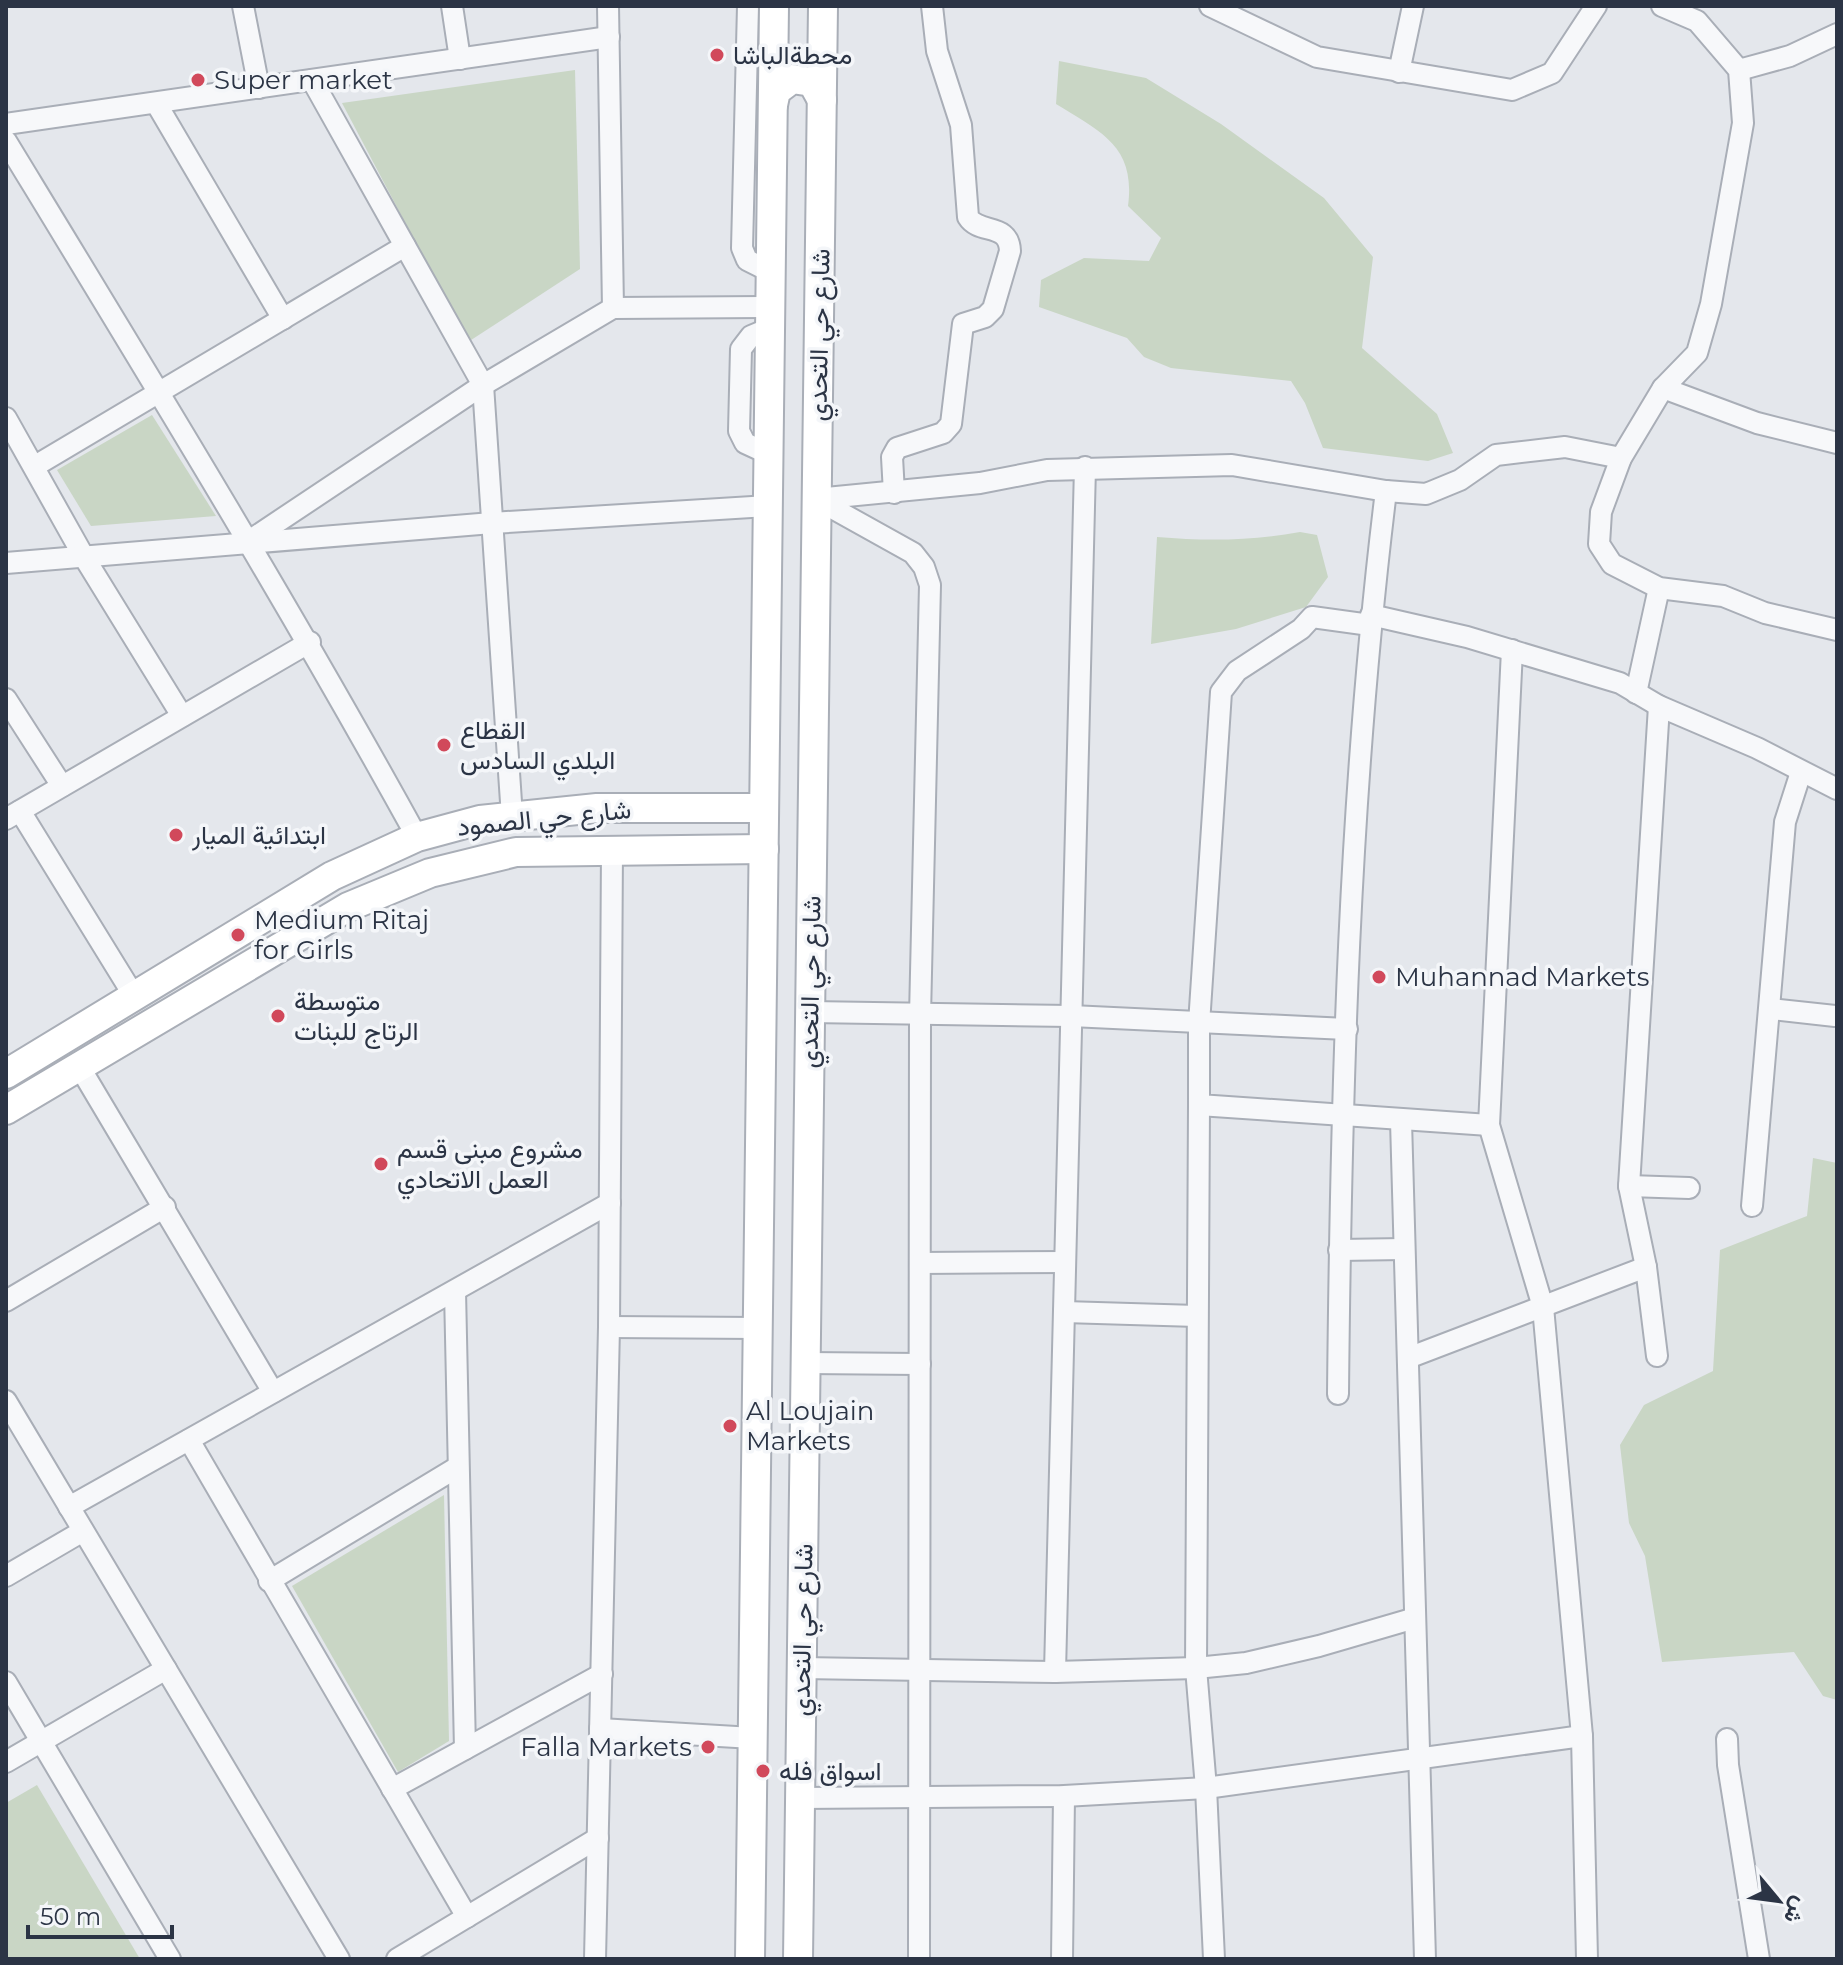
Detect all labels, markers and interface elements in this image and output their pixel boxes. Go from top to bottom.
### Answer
place label: محطةالباشا [733,39,852,71]
marker: محطةالباشا [708,46,726,64]
place label: Super market [214,64,392,96]
marker: Super market [189,71,207,89]
street label: شارع حي التحدي [801,248,842,422]
place label: القطاع البلدي السادس [460,714,615,781]
marker: القطاع البلدي السادس [435,736,453,754]
street label: شارع حي الصمود [455,793,633,848]
place label: ابتدائية الميار [191,819,326,851]
marker: ابتدائية الميار [167,826,185,844]
street label: شارع حي التحدي [792,895,833,1069]
place label: Medium Ritaj for Girls [254,904,429,966]
marker: Medium Ritaj for Girls [229,926,247,944]
place label: Muhannad Markets [1395,961,1650,993]
marker: Muhannad Markets [1370,968,1388,986]
place label: متوسطة الرتاج للبنات [294,985,418,1049]
marker: متوسطة الرتاج للبنات [269,1007,287,1025]
place label: مشروع مبنى قسم العمل الاتحادي [397,1133,583,1200]
marker: مشروع مبنى قسم العمل الاتحادي [372,1155,390,1173]
place label: Al Loujain Markets [746,1395,874,1457]
marker: Al Loujain Markets [721,1417,739,1435]
street label: شارع حي التحدي [784,1543,825,1717]
place label: Falla Markets [520,1731,692,1763]
marker: Falla Markets [699,1738,717,1756]
place label: اسواق فله [779,1755,882,1787]
marker: اسواق فله [754,1762,772,1780]
north arrow [1739,1861,1819,1941]
scale bar [28,1889,172,1939]
text: ش [1778,1892,1814,1929]
text: 50 m [40,1902,101,1931]

